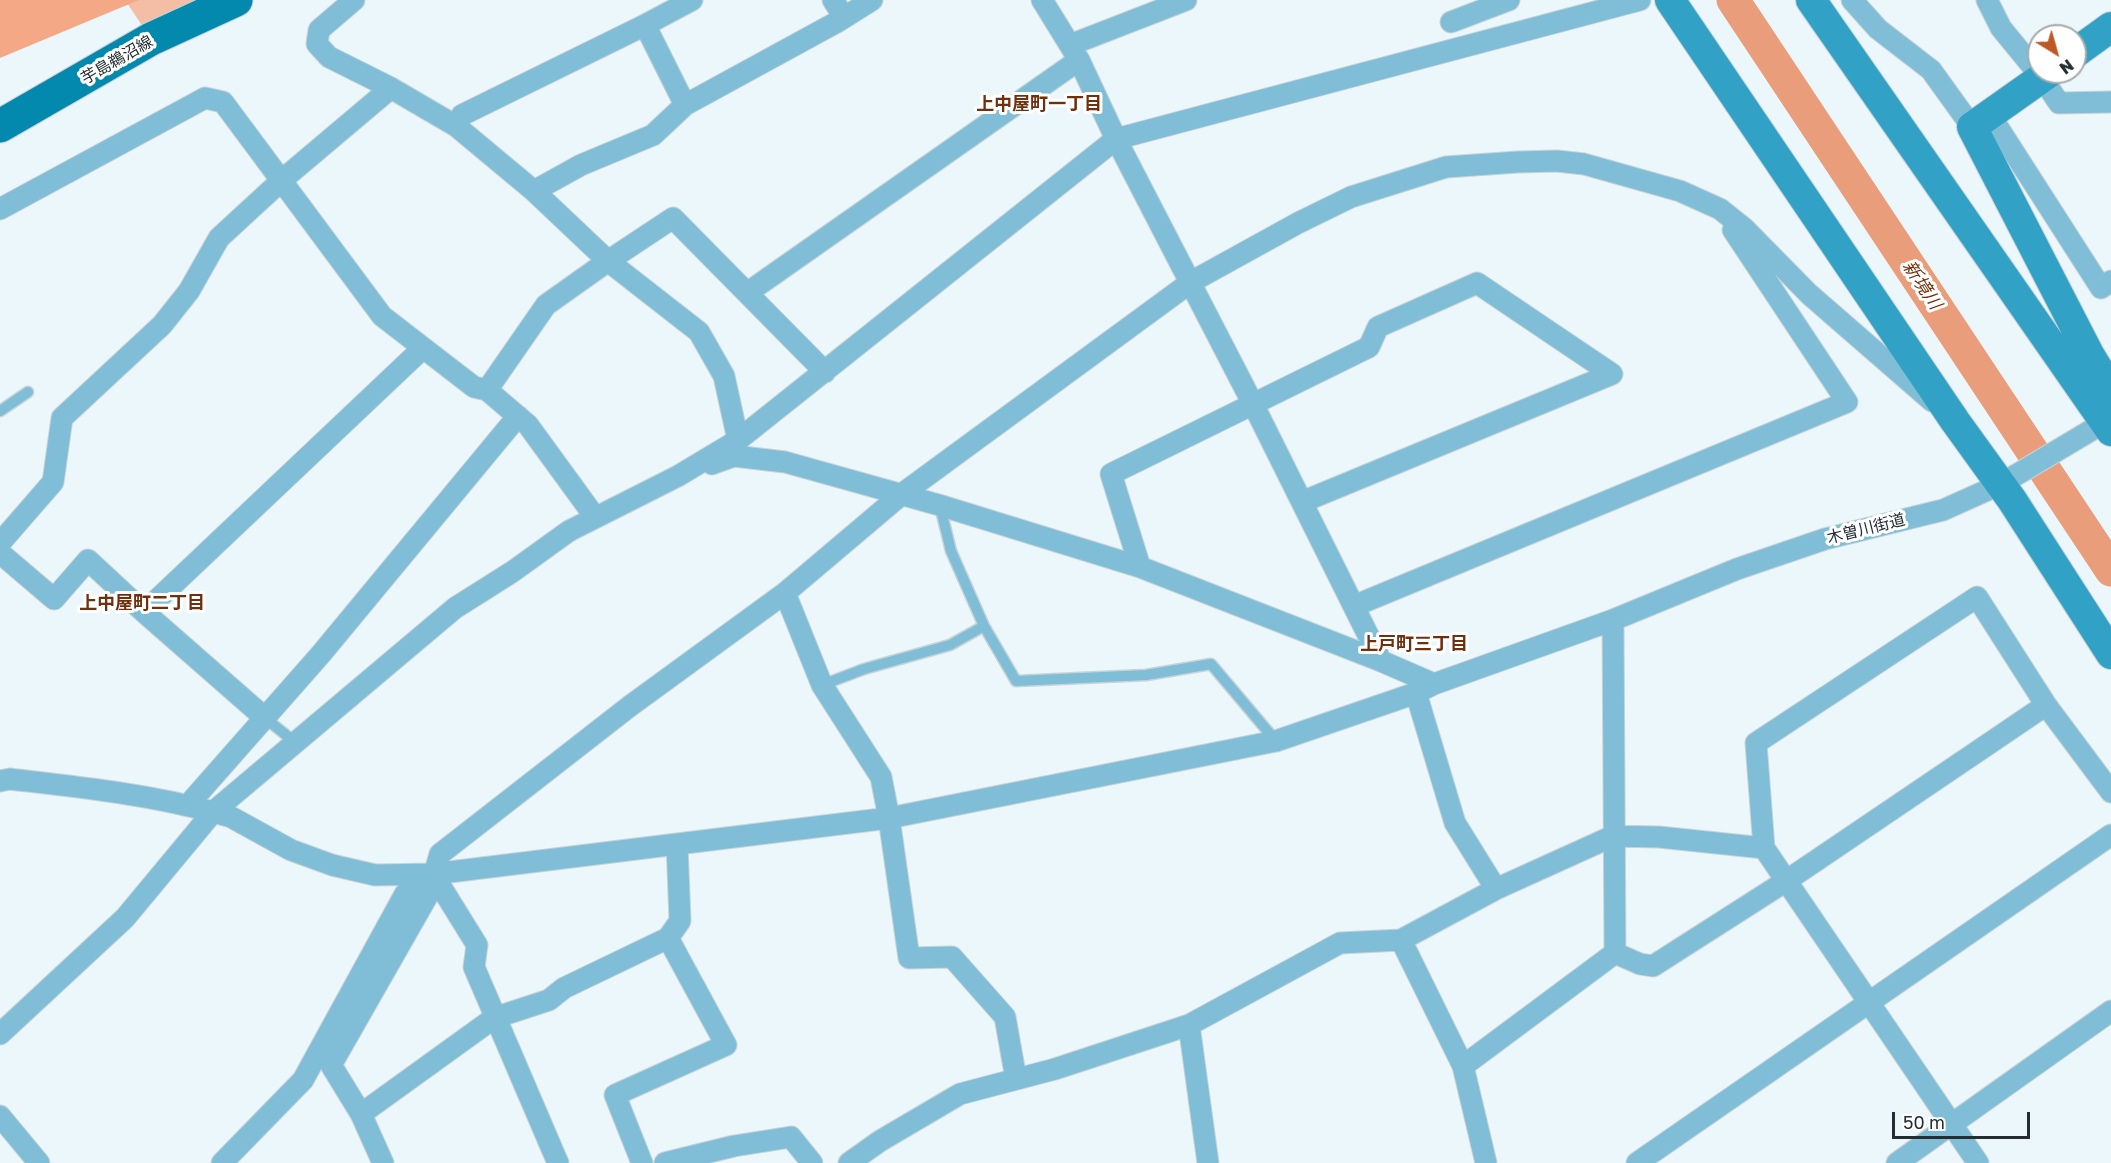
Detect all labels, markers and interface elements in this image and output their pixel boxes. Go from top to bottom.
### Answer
north arrow [2027,24,2087,84]
street label: 芋島鵜沼線 [78,32,156,88]
text: N [2056,55,2078,78]
district label: 上中屋町一丁目 [976,93,1102,115]
water label: 新境川 [1898,257,1946,313]
street label: 木曽川街道 [1825,510,1907,548]
district label: 上中屋町二丁目 [79,592,205,614]
district label: 上戸町三丁目 [1360,633,1468,655]
scale bar [1895,1100,2033,1138]
text: 50 m [1903,1111,1945,1133]

